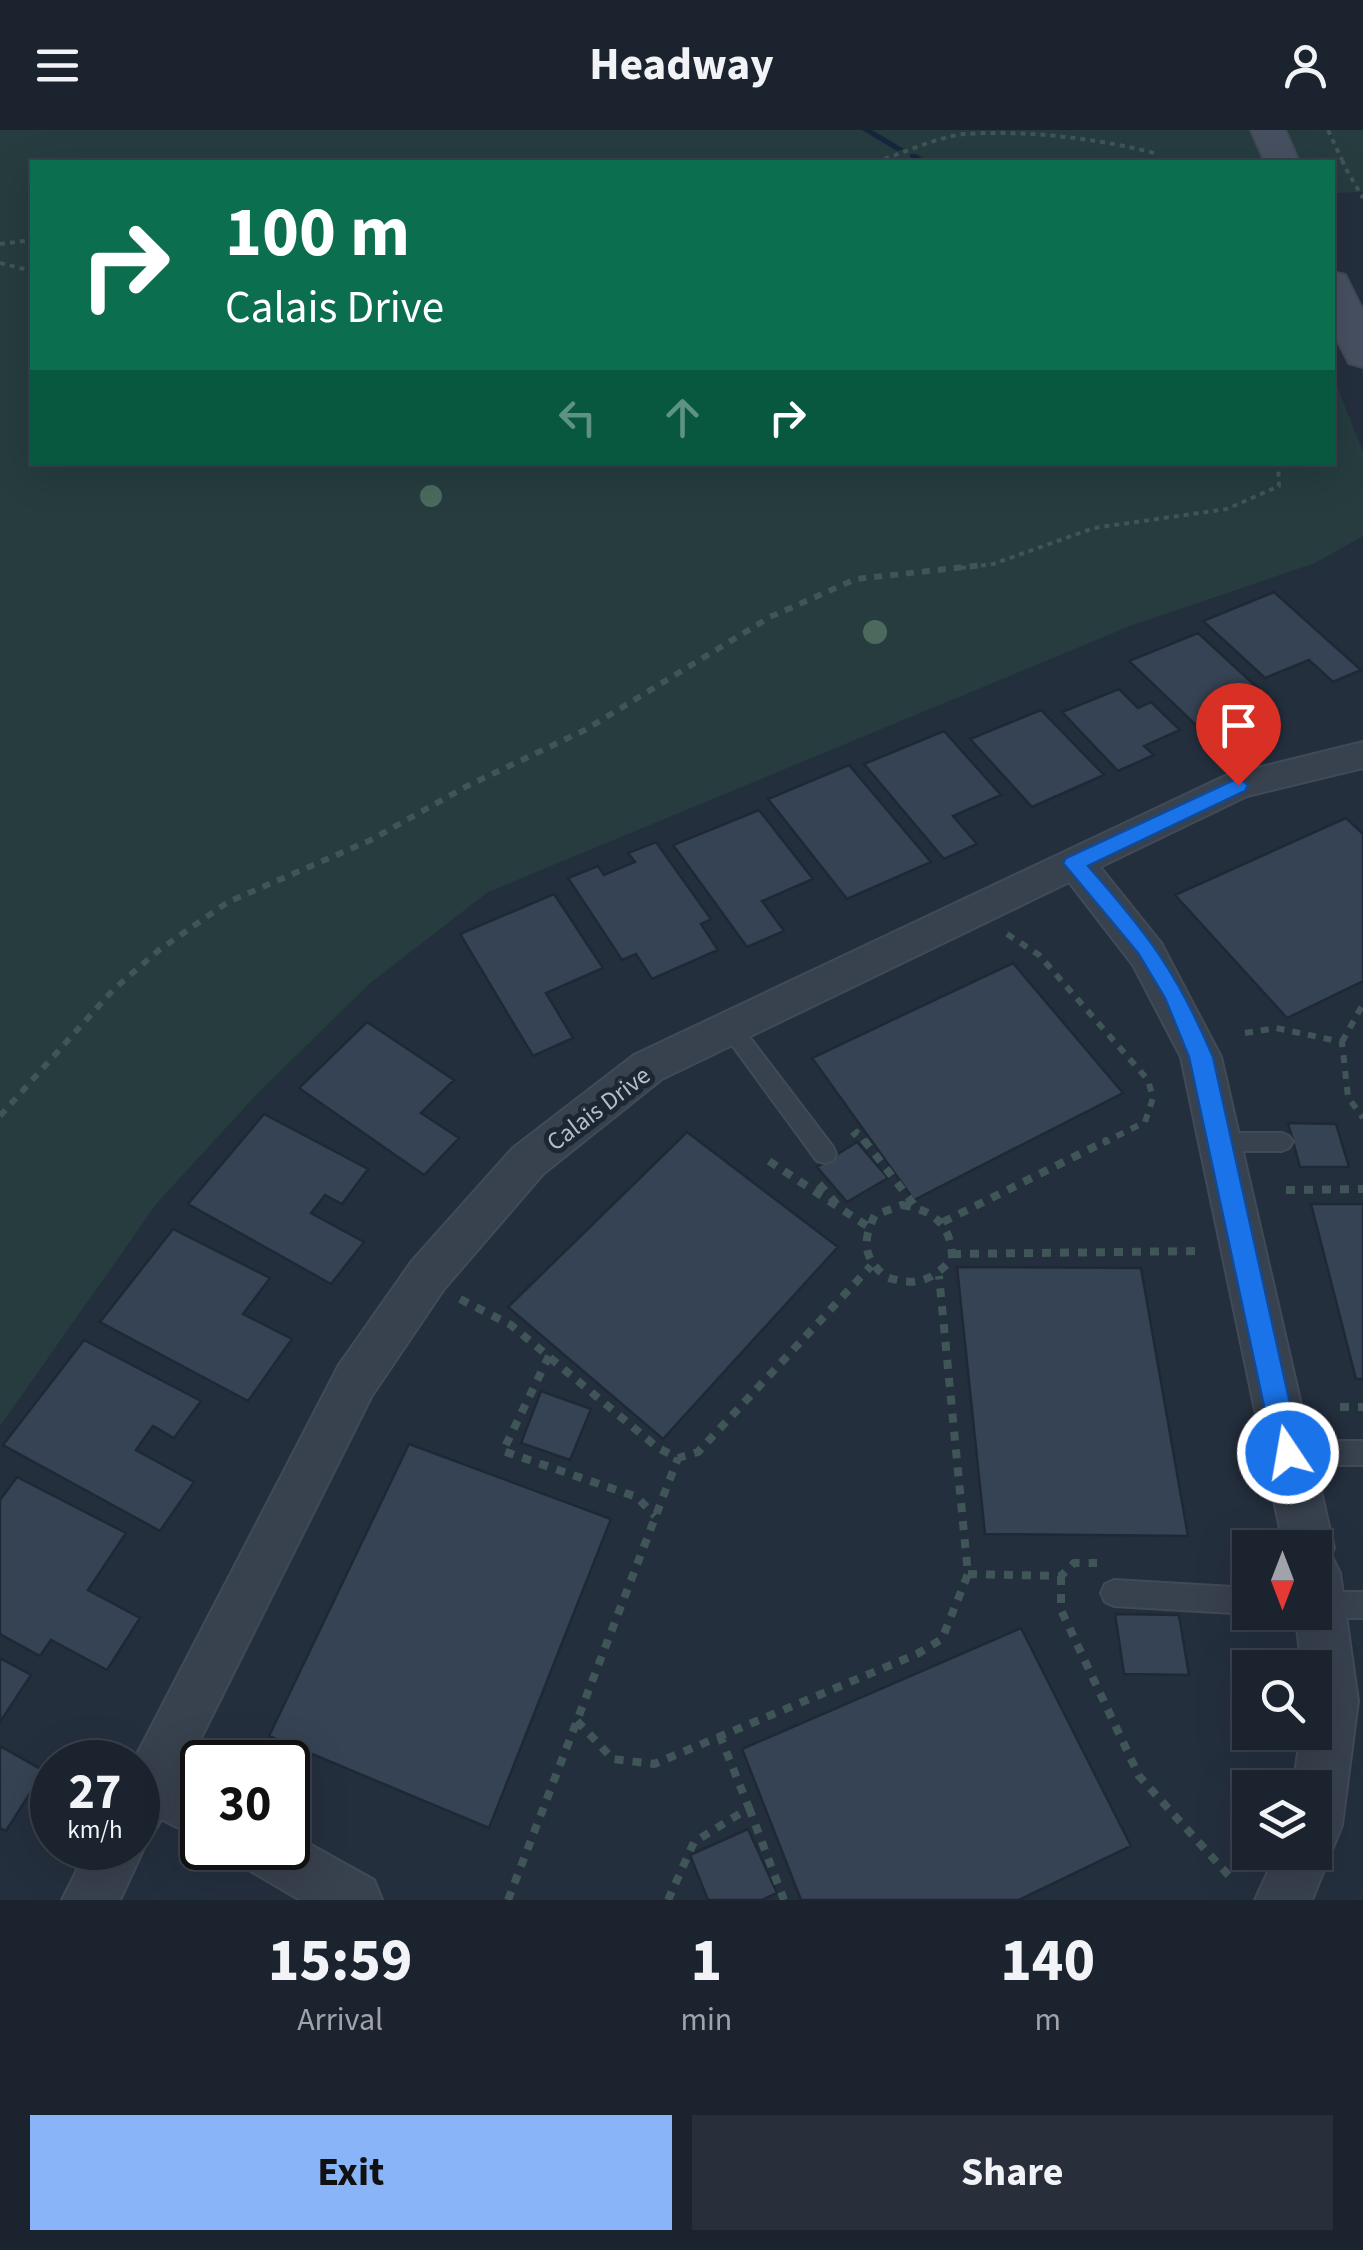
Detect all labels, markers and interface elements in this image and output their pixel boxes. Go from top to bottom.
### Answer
text: Headway [589,33,774,97]
icon: menu [30,38,85,93]
icon: person [1278,38,1333,93]
text: 100 m [225,183,410,283]
icon: right [60,200,190,330]
text: Calais Drive [225,276,444,340]
icon: left [550,390,605,445]
icon: ahead [655,390,710,445]
icon: right [760,390,815,445]
pin [1196,683,1281,786]
icon: arrive [1211,698,1266,753]
street label: Calais Drive [539,1058,658,1160]
position arrow [1236,1401,1340,1505]
north arrow [1232,1530,1332,1630]
map controls [1232,1530,1332,1870]
button: search [1232,1650,1332,1750]
speed limit sign: 30 [180,1740,310,1870]
text: 27 [69,1757,121,1828]
button: layers [1232,1770,1332,1870]
text: km/h [67,1812,123,1848]
text: 15:59 [268,1919,413,2004]
text: 1 [691,1919,722,2004]
text: 140 [1000,1919,1095,2004]
text: Arrival [297,1997,383,2043]
text: min [680,1997,732,2043]
text: m [1034,1997,1061,2043]
button: Exit [30,2115,672,2230]
button: Share [692,2115,1333,2230]

